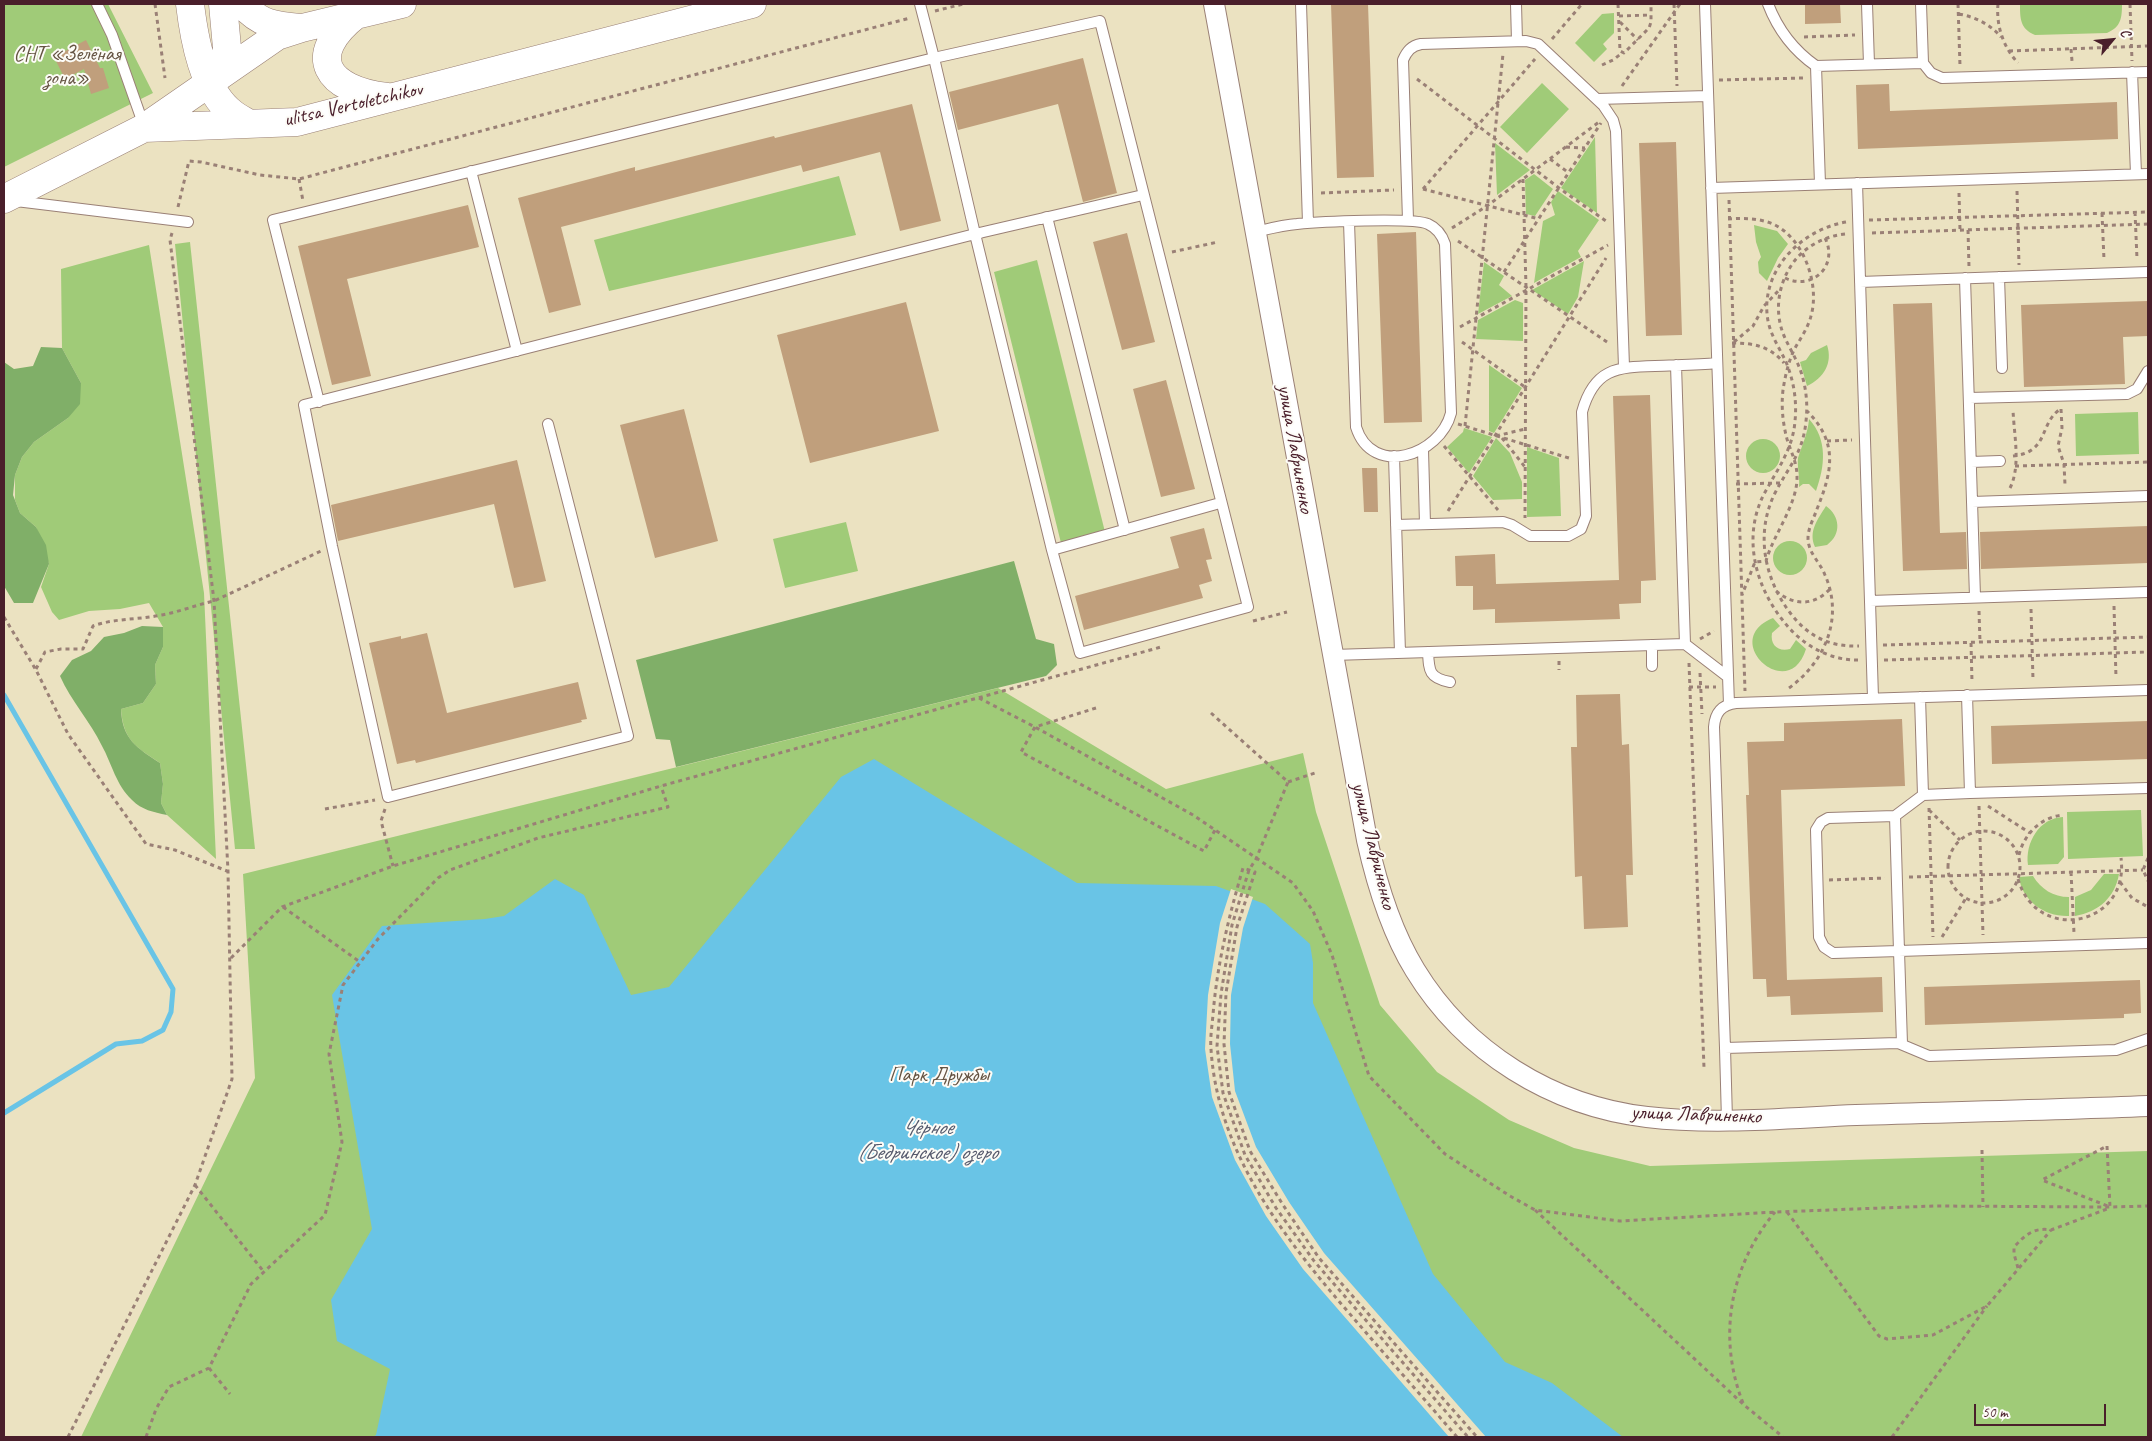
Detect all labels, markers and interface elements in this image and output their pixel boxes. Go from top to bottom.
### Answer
north arrow [2087,15,2137,65]
text: С [2117,26,2135,40]
park label: СНТ «Зелёная зона» [14,41,120,91]
street label: ulitsa Vertoletchikov [281,77,425,133]
street label: улица Лавриненко [1271,383,1319,515]
street label: улица Лавриненко [1345,780,1401,912]
park label: Парк Дружбы [889,1062,989,1088]
street label: улица Лавриненко [1631,1100,1761,1130]
water label: Чёрное (Бедринское) озеро [857,1115,997,1166]
scale bar [1977,1394,2110,1426]
text: 50 m [1982,1403,2008,1422]

